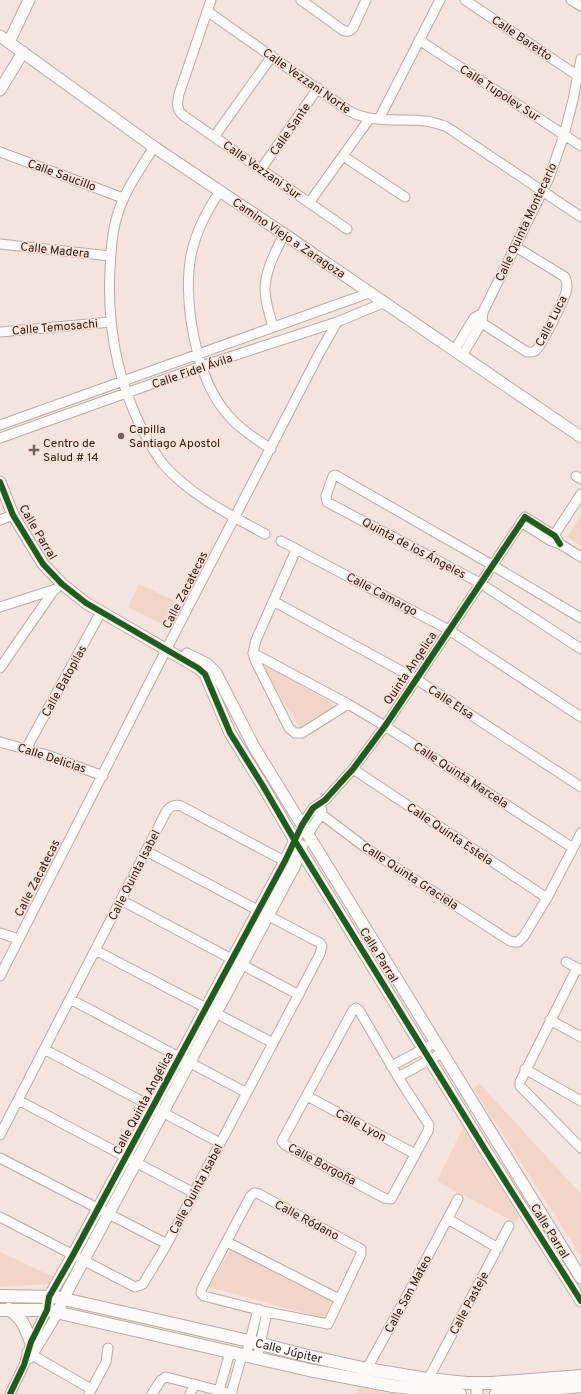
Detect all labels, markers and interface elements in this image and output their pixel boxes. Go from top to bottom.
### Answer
street label: Calle Baretto [488,13,555,65]
street label: Calle Vezzani Norte [259,45,354,118]
street label: Calle Tupolev Sur [456,62,543,126]
street label: Calle Sante [267,100,315,159]
street label: Calle Vezzani Sur [219,138,304,204]
street label: Calle Saucillo [25,156,98,196]
street label: Calle Quinta Montecarlo [492,160,562,284]
street label: Camino Viejo a Zaragoza [229,195,348,283]
street label: Calle Madera [20,239,90,263]
street label: Calle Luca [532,293,572,350]
street label: Calle Temosachi [11,316,99,340]
street label: Calle Fidel Ávila [150,351,235,393]
place label: Capilla Santiago Apostol [129,422,220,452]
marker: Capilla Santiago Apostol [116,431,126,441]
place label: Centro de Salud # 14 [43,436,99,466]
marker: Centro de Salud # 14 [28,444,40,456]
street label: Calle Parral [14,502,60,563]
street label: Quinta de los Ángeles [359,515,468,583]
street label: Calle Zacatecas [160,549,212,632]
street label: Calle Camargo [343,569,420,620]
street label: Quinta Angelica [380,629,441,708]
street label: Calle Batopilas [39,643,91,720]
street label: Calle Elsa [424,682,477,724]
street label: Calle Quinta Marcela [410,739,511,813]
street label: Calle Delicias [15,740,88,778]
street label: Calle Quinta Estela [403,800,496,870]
street label: Calle Quinta Isabel [105,827,165,924]
street label: Calle Zacatecas [12,837,64,920]
street label: Calle Quinta Graciela [358,840,461,914]
street label: Calle Parral [355,925,401,986]
street label: Calle Quinta Angélica [110,1049,178,1158]
street label: Calle Lyon [332,1106,389,1146]
street label: Calle Borgoña [285,1140,358,1190]
street label: Calle Quinta Isabel [166,1142,227,1237]
street label: Calle Ródano [271,1197,342,1245]
street label: Calle Parral [526,1201,572,1262]
street label: Calle San Mateo [382,1252,436,1336]
street label: Calle Pasteje [447,1269,493,1338]
street label: Calle Júpiter [253,1336,324,1368]

